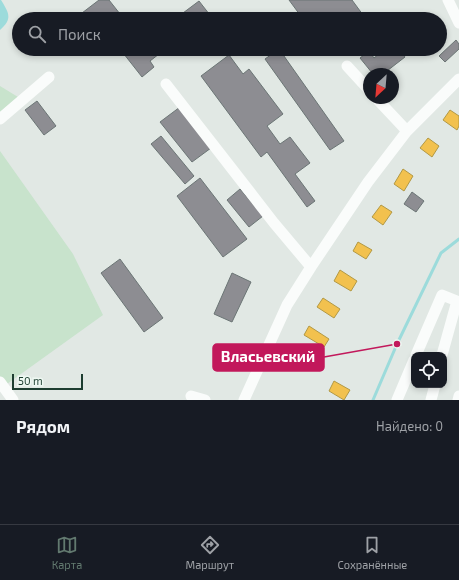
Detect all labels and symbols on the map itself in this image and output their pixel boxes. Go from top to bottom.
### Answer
north arrow [363,68,399,104]
callout: Власьевский [213,344,324,371]
text: Власьевский [221,347,315,365]
scale bar [12,372,83,391]

